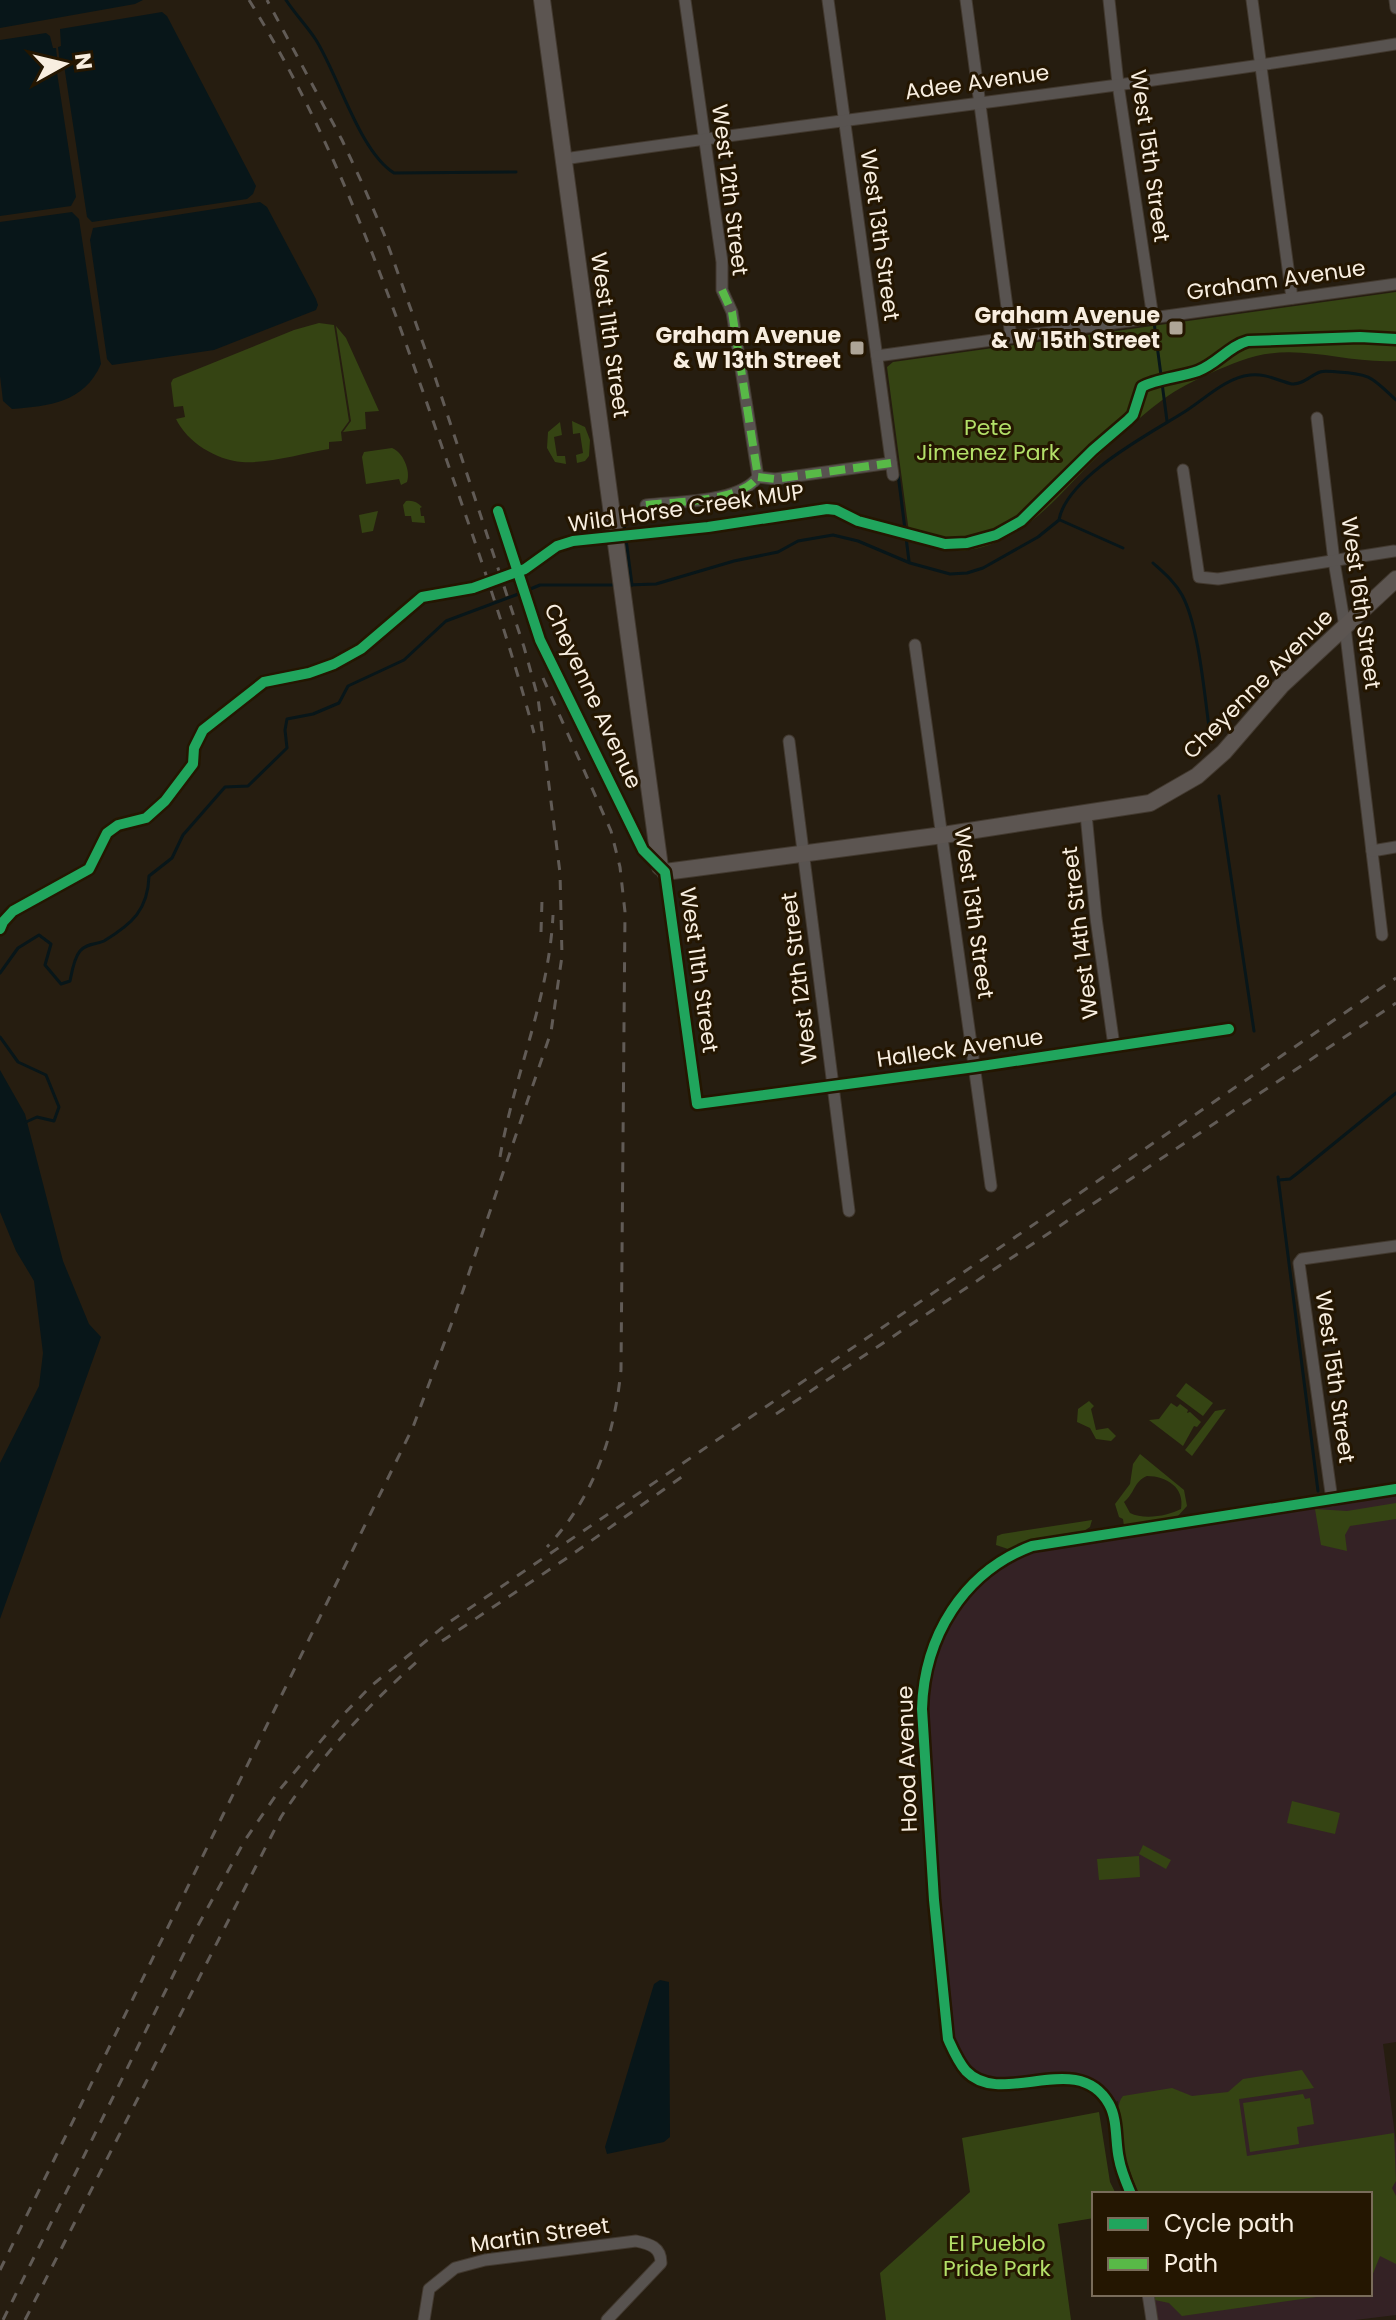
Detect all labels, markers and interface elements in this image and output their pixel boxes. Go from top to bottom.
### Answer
north arrow [24,24,104,104]
text: N [67,51,100,72]
street label: Adee Avenue [903,57,1051,107]
street label: West 15th Street [1123,68,1177,244]
street label: West 12th Street [704,102,756,278]
street label: West 13th Street [853,147,907,323]
street label: West 11th Street [583,250,637,420]
street label: Graham Avenue [1185,252,1367,308]
place label: Graham Avenue & W 15th Street [974,300,1160,356]
marker: Graham Avenue & W 15th Street [1167,319,1185,337]
place label: Graham Avenue & W 13th Street [655,320,841,376]
marker: Graham Avenue & W 13th Street [848,339,866,357]
park label: Pete Jimenez Park [916,412,1061,468]
street label: Wild Horse Creek MUP [566,476,806,540]
street label: West 16th Street [1334,515,1388,691]
street label: Cheyenne Avenue [536,598,650,794]
street label: Cheyenne Avenue [1176,602,1340,766]
street label: West 13th Street [947,825,1001,1001]
street label: West 14th Street [1054,845,1106,1021]
street label: West 11th Street [672,885,726,1055]
street label: West 12th Street [773,890,825,1066]
street label: Halleck Avenue [875,1021,1045,1075]
street label: West 15th Street [1308,1289,1362,1465]
street label: Hood Avenue [889,1685,925,1833]
legend [1092,2192,1372,2296]
text: Cycle path [1164,2207,1294,2240]
street label: Martin Street [469,2210,611,2260]
park label: El Pueblo Pride Park [943,2228,1052,2284]
text: Path [1164,2247,1218,2280]

